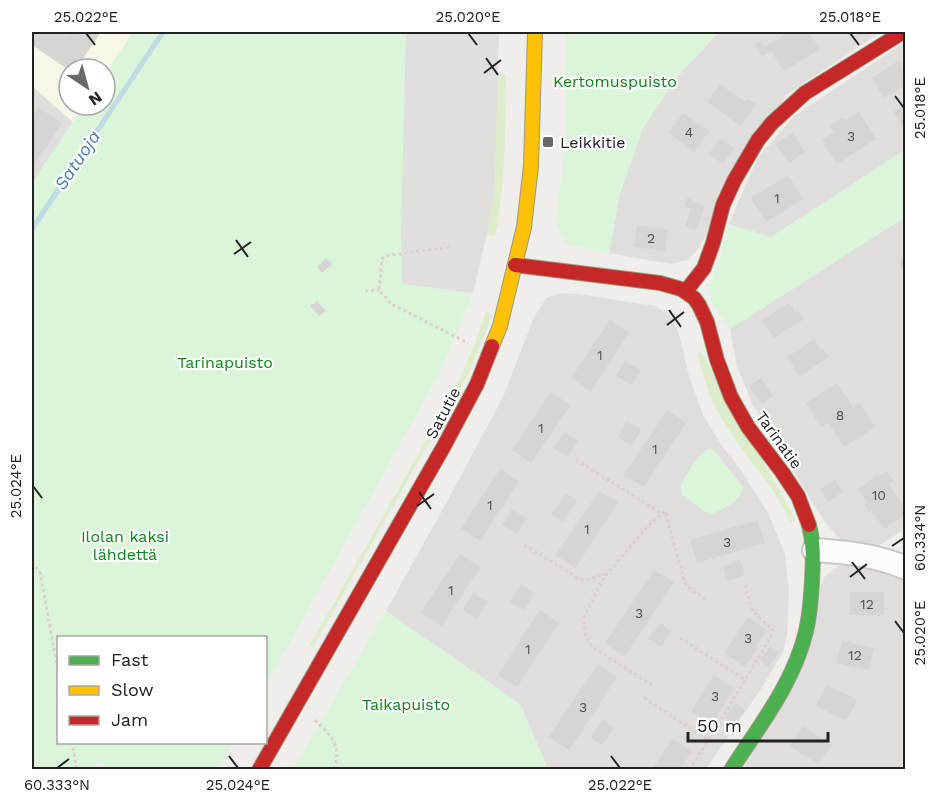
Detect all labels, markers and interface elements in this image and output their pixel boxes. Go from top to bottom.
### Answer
text: 25.022°E [54,8,118,26]
text: 25.020°E [436,8,500,26]
text: 25.018°E [819,8,881,26]
north arrow [57,57,117,117]
park label: Kertomuspuisto [553,72,677,91]
text: 25.018°E [911,77,929,139]
text: N [85,88,106,110]
house number: 4 [685,124,693,140]
water label: Satuoja [50,126,104,194]
house number: 3 [847,128,855,144]
place label: Leikkitie [560,133,625,152]
marker: Leikkitie [541,135,555,149]
house number: 1 [774,190,780,206]
house number: 2 [647,230,655,246]
house number: 1 [597,347,603,363]
park label: Tarinapuisto [177,353,273,372]
street label: Satutie [422,384,464,442]
street label: Tarinatie [752,407,806,473]
house number: 8 [836,407,844,423]
house number: 1 [538,420,544,436]
house number: 1 [652,441,658,457]
text: 25.024°E [7,454,25,518]
house number: 10 [872,487,886,503]
house number: 1 [487,497,493,513]
text: 60.334°N [911,505,929,571]
house number: 1 [584,521,590,537]
park label: Ilolan kaksi lähdettä [81,527,169,564]
house number: 3 [723,534,731,550]
house number: 1 [448,582,454,598]
house number: 12 [860,596,874,612]
text: 25.020°E [911,601,929,665]
house number: 3 [635,605,643,621]
house number: 3 [744,630,752,646]
legend [57,636,267,744]
house number: 1 [525,641,531,657]
house number: 12 [848,647,862,663]
text: Fast [111,649,149,670]
text: Slow [111,679,154,700]
house number: 3 [711,688,719,704]
park label: Taikapuisto [362,695,450,714]
house number: 3 [579,699,587,715]
scale bar [688,705,828,743]
text: Jam [111,709,148,730]
text: 50 m [697,715,742,736]
text: 60.333°N [24,776,90,794]
text: 25.024°E [206,776,270,794]
text: 25.022°E [588,776,652,794]

